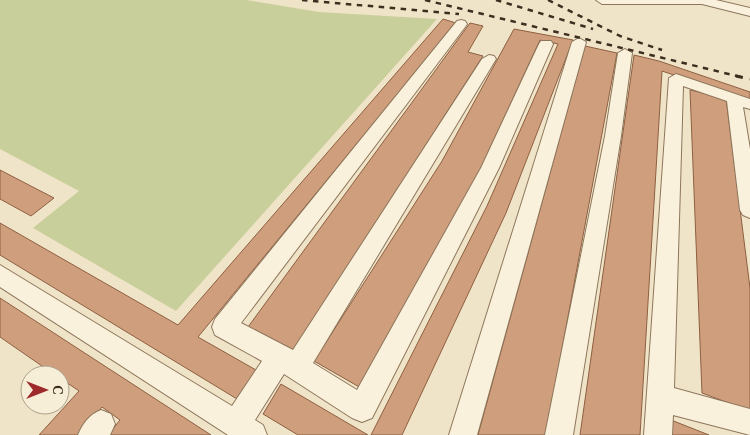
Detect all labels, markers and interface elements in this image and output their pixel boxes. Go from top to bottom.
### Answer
north arrow [20,365,70,415]
text: С [47,385,68,395]

